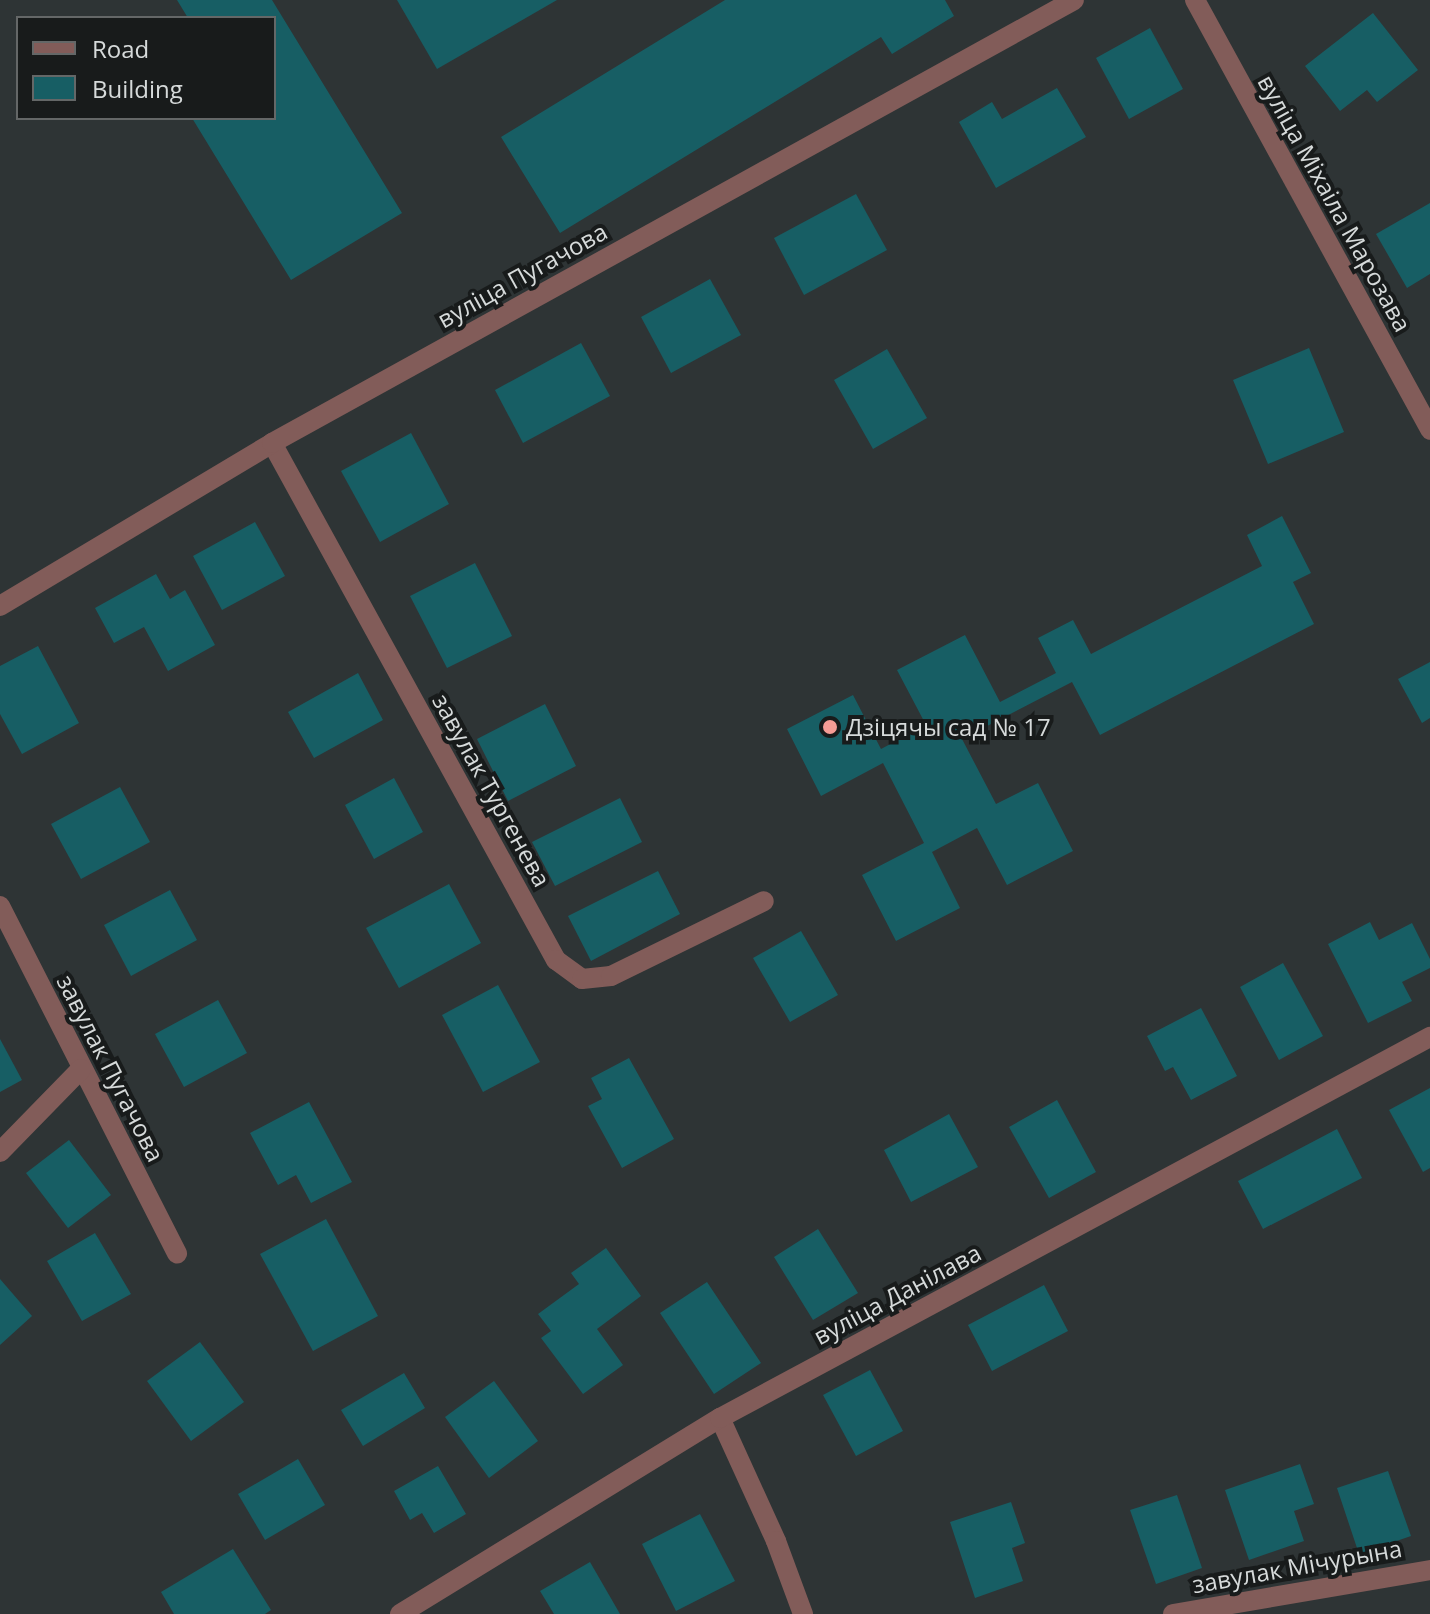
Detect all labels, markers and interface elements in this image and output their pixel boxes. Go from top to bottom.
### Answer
legend [16,16,276,120]
text: Road [92,32,149,65]
street label: вуліца Міхаіла Марозава [1252,70,1418,336]
text: Building [92,72,183,105]
street label: вуліца Пугачова [432,216,612,334]
street label: завулак Тургенева [427,689,557,891]
place label: Дзіцячы сад № 17 [846,713,1051,741]
marker: Дзіцячы сад № 17 [821,718,839,736]
street label: завулак Пугачова [51,970,171,1166]
street label: вуліца Данілава [808,1238,986,1350]
street label: завулак Мічурына [1190,1533,1404,1599]

